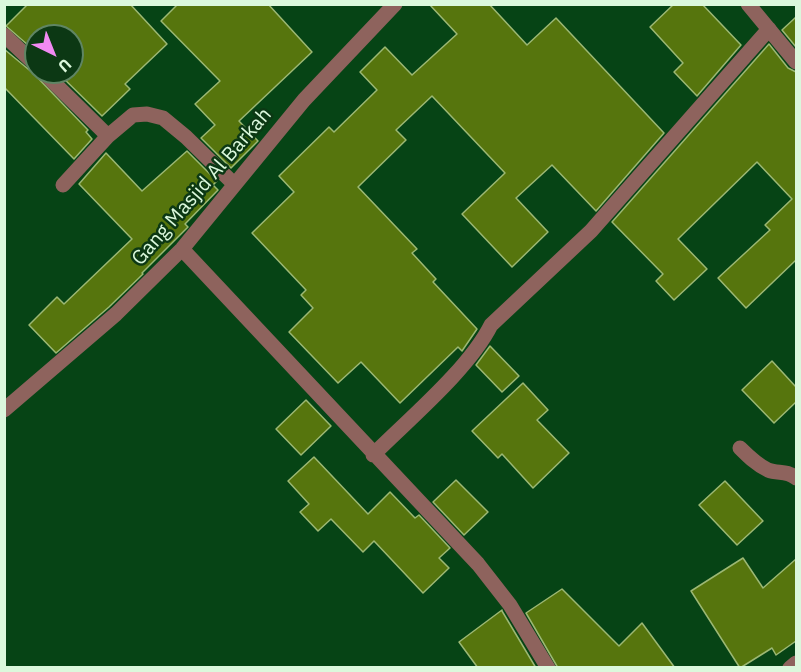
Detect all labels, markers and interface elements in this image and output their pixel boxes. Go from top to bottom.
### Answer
north arrow [24,24,84,84]
text: U [54,55,76,77]
street label: Gang Masjid Al Barkah [127,103,277,271]

